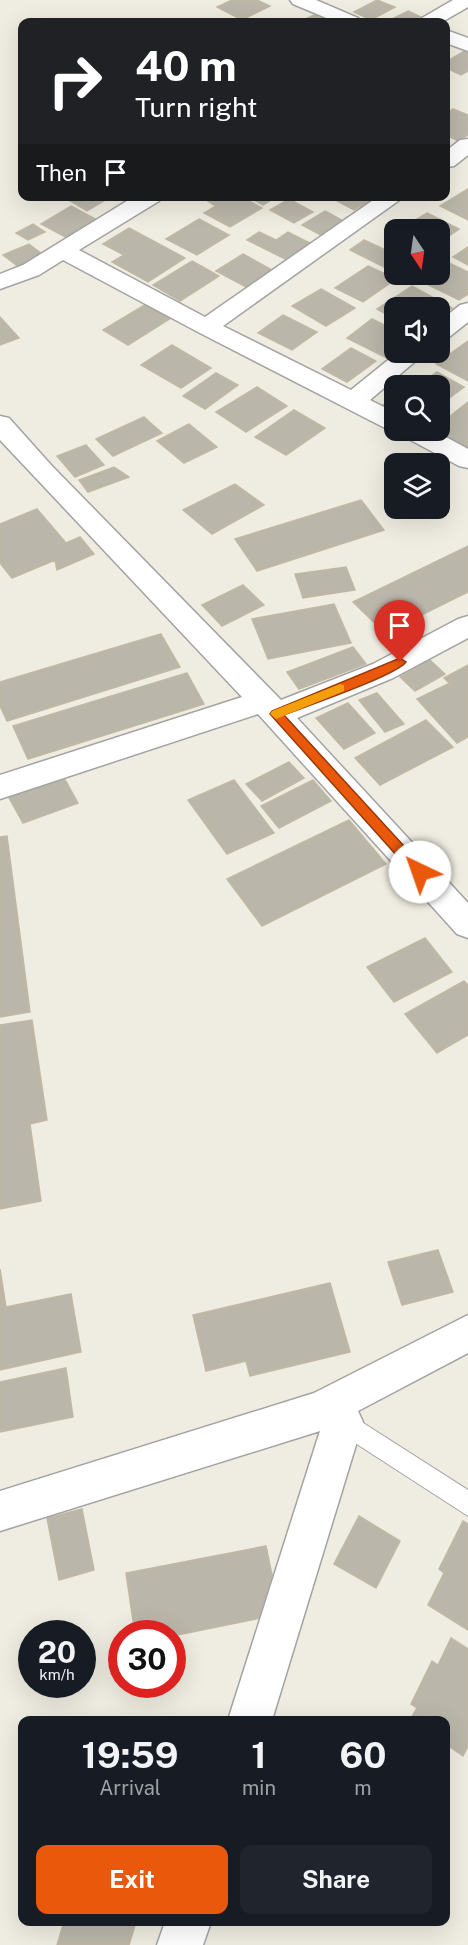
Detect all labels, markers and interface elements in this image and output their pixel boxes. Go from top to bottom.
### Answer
text: 40 m [135,41,237,90]
icon: right [36,42,114,120]
text: Turn right [135,91,258,123]
icon: arrive [99,156,132,189]
text: Then [36,160,87,186]
north arrow [384,219,450,285]
map controls [384,219,450,519]
button: sound [384,297,450,363]
button: search [384,375,450,441]
button: layers [384,453,450,519]
pin [374,600,425,662]
icon: arrive [383,609,416,642]
position arrow [388,840,452,904]
speed limit sign: 30 [108,1620,186,1698]
text: 20 [38,1634,76,1670]
text: km/h [39,1666,75,1683]
text: 19:59 [82,1734,178,1776]
text: 1 [251,1734,267,1776]
text: 60 [340,1734,386,1776]
text: Arrival [99,1776,161,1800]
text: min [242,1776,276,1800]
text: m [354,1776,372,1800]
button: Exit [36,1845,228,1914]
button: Share [240,1845,432,1914]

